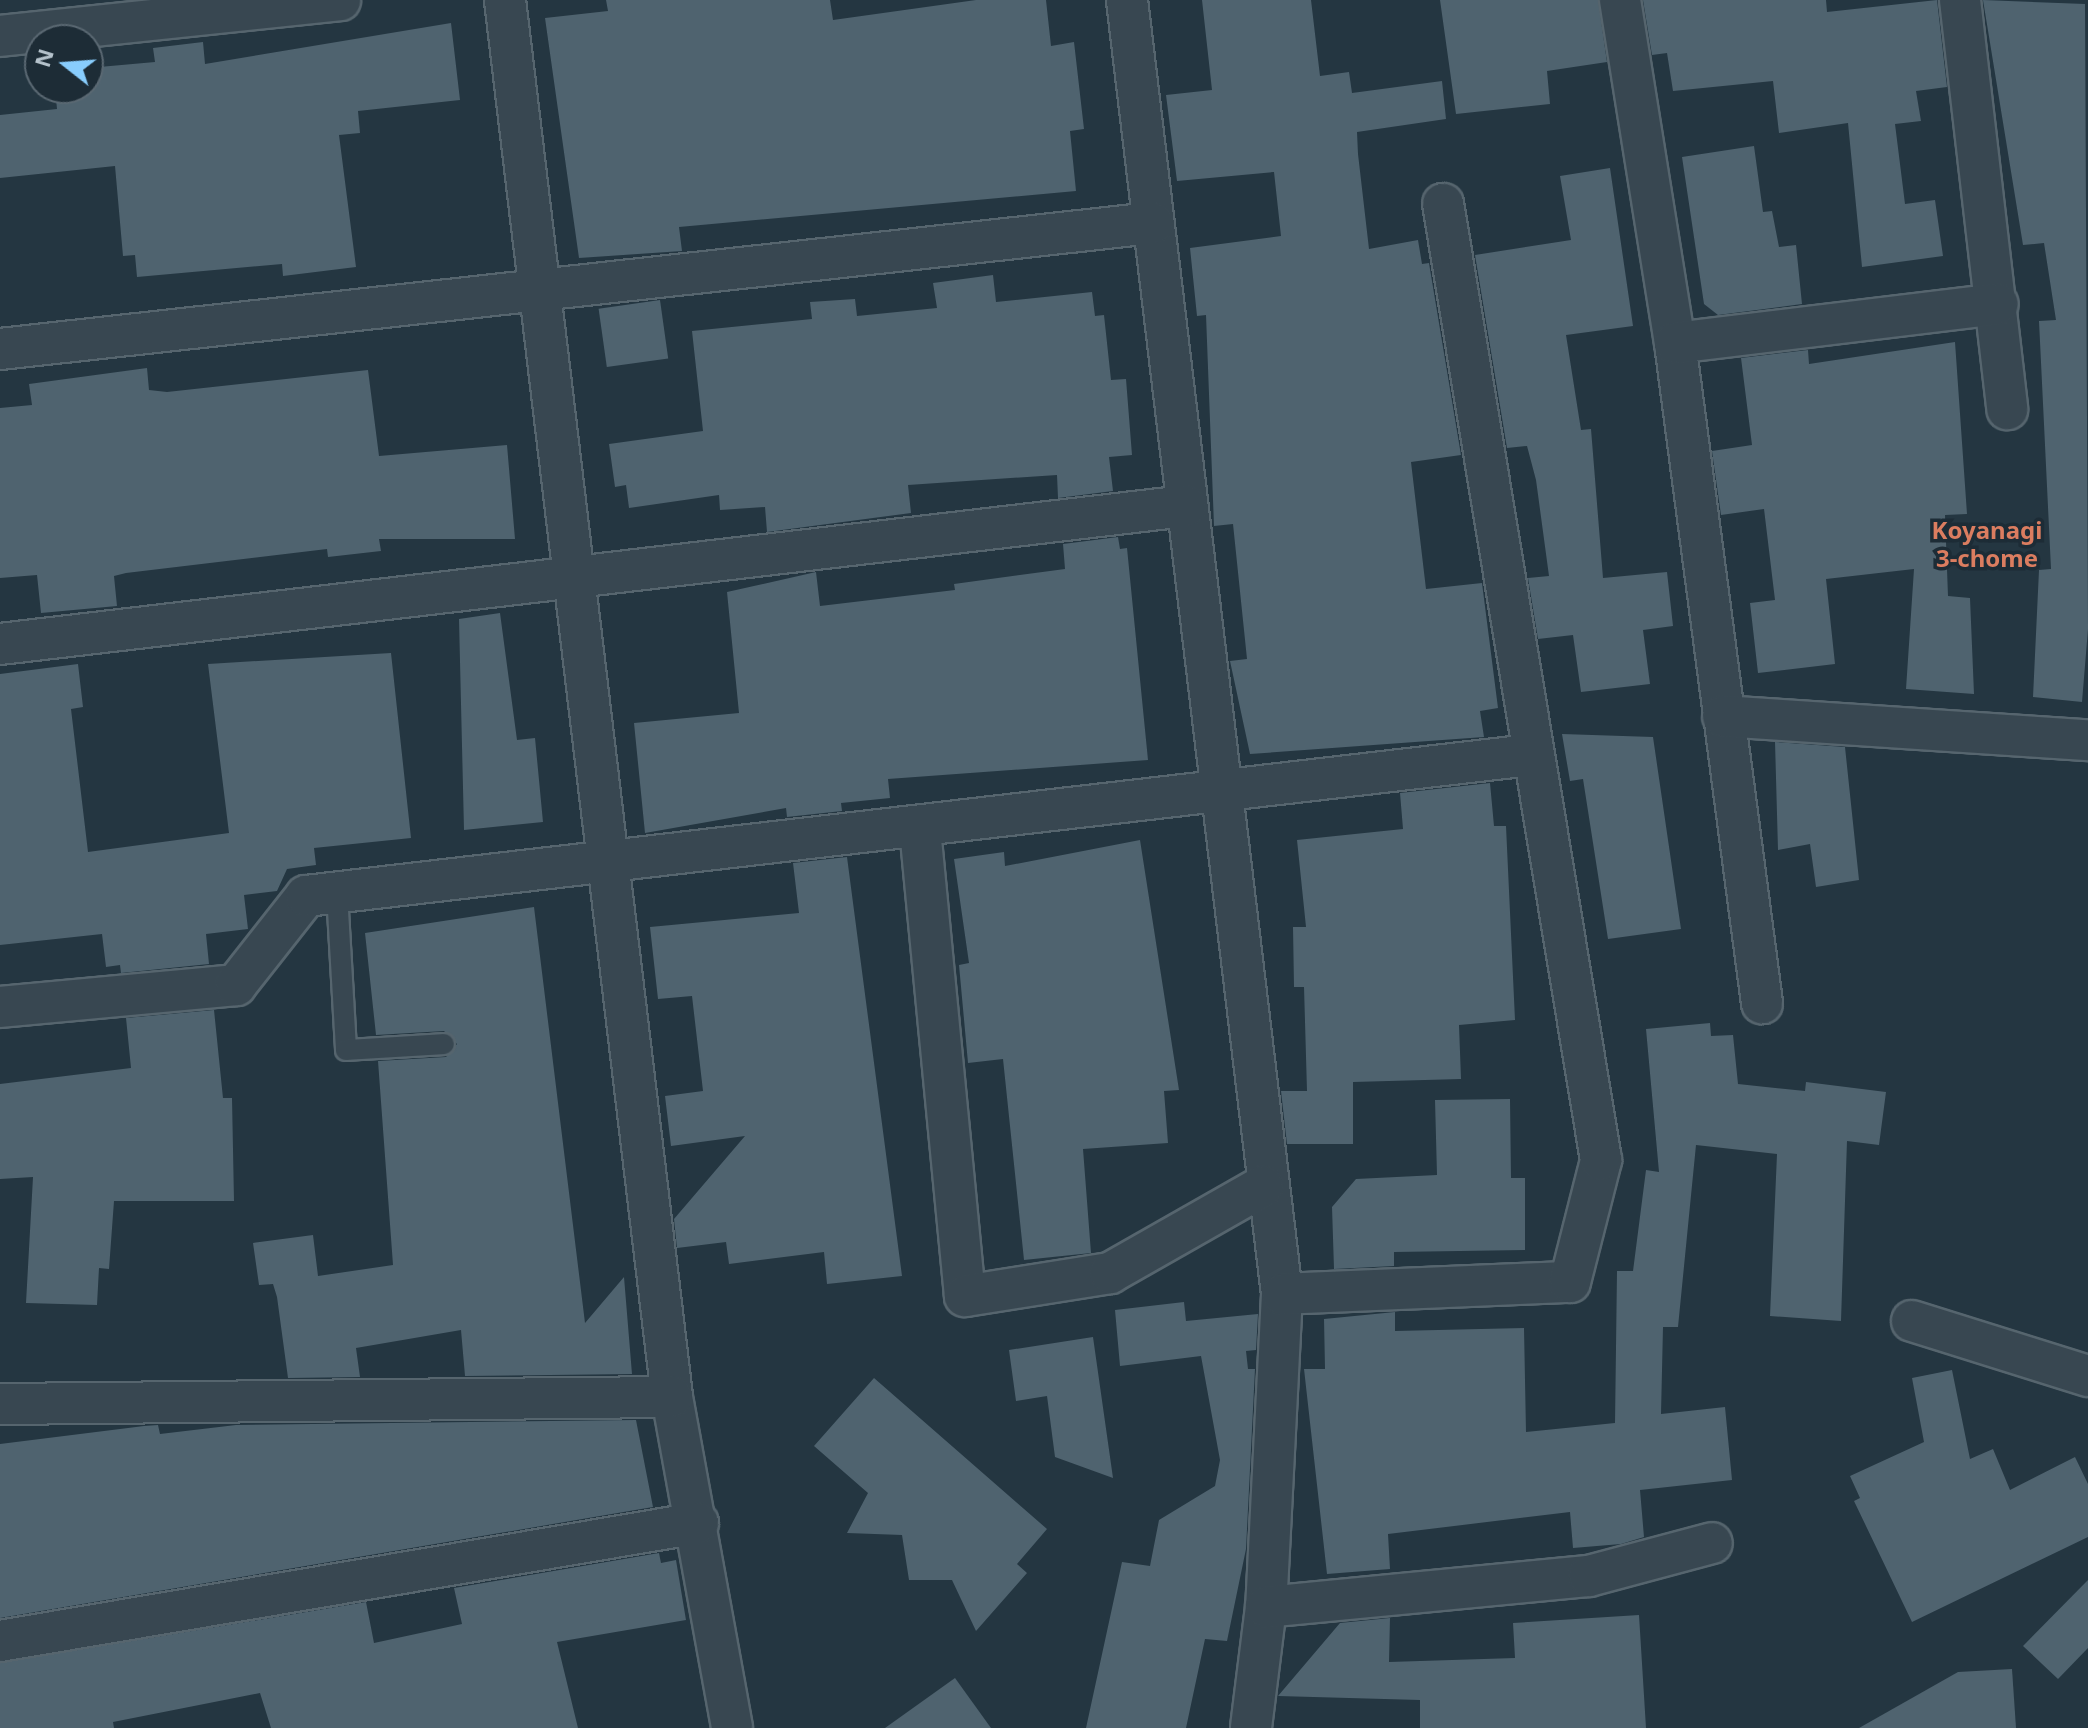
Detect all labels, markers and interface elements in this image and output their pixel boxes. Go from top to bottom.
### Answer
north arrow [24,24,104,104]
text: N [26,45,60,71]
district label: Koyanagi 3-chome [1932,516,2042,572]

